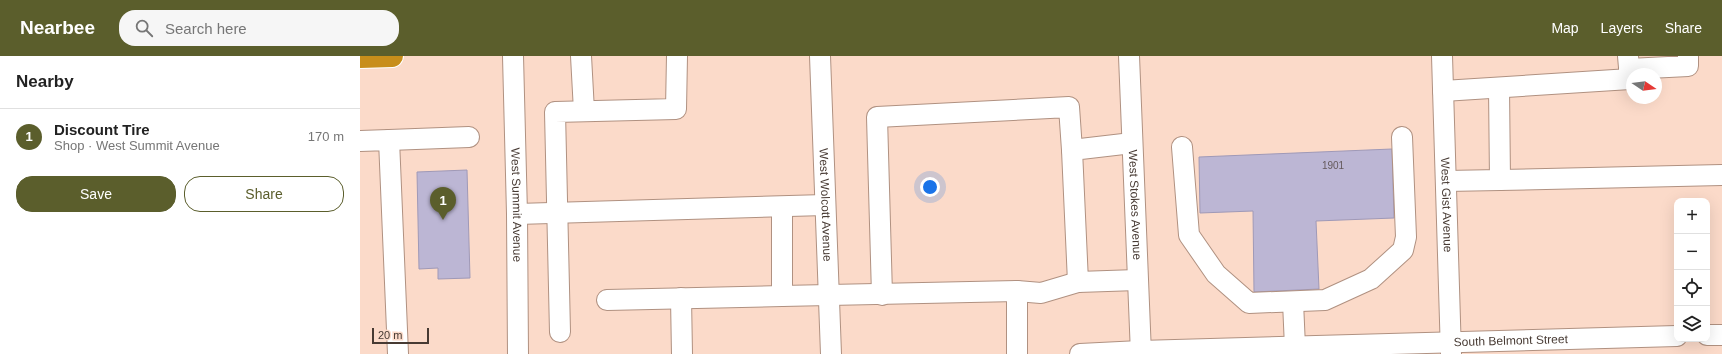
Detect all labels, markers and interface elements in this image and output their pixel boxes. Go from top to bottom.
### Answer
search box [119,10,399,46]
text: Nearbee [20,17,95,38]
icon: search [133,17,155,39]
text: Search here [165,20,247,37]
text: Map [1551,20,1579,36]
text: Layers [1601,20,1643,36]
text: Share [1665,20,1702,36]
north arrow [1626,68,1662,104]
text: Nearby [16,72,74,91]
text: Discount Tire [54,121,150,138]
text: 1 [25,129,33,144]
text: 170 m [308,129,344,144]
text: Shop · West Summit Avenue [54,138,220,153]
street label: West Summit Avenue [508,148,524,263]
street label: West Wolcott Avenue [816,148,835,262]
street label: West Stokes Avenue [1126,149,1144,261]
street label: West Gist Avenue [1438,157,1455,253]
house number: 1901 [1322,160,1345,171]
button: Save [16,176,176,212]
button: Share [184,176,344,212]
your location [920,177,940,197]
pin: 1 [430,187,456,220]
map controls [1674,198,1710,342]
button: + [1674,198,1710,234]
button: − [1674,234,1710,270]
button: locate [1674,270,1710,306]
button: layers [1674,306,1710,342]
scale bar [372,326,429,345]
text: 20 m [378,329,402,341]
street label: South Belmont Street [1453,332,1569,349]

